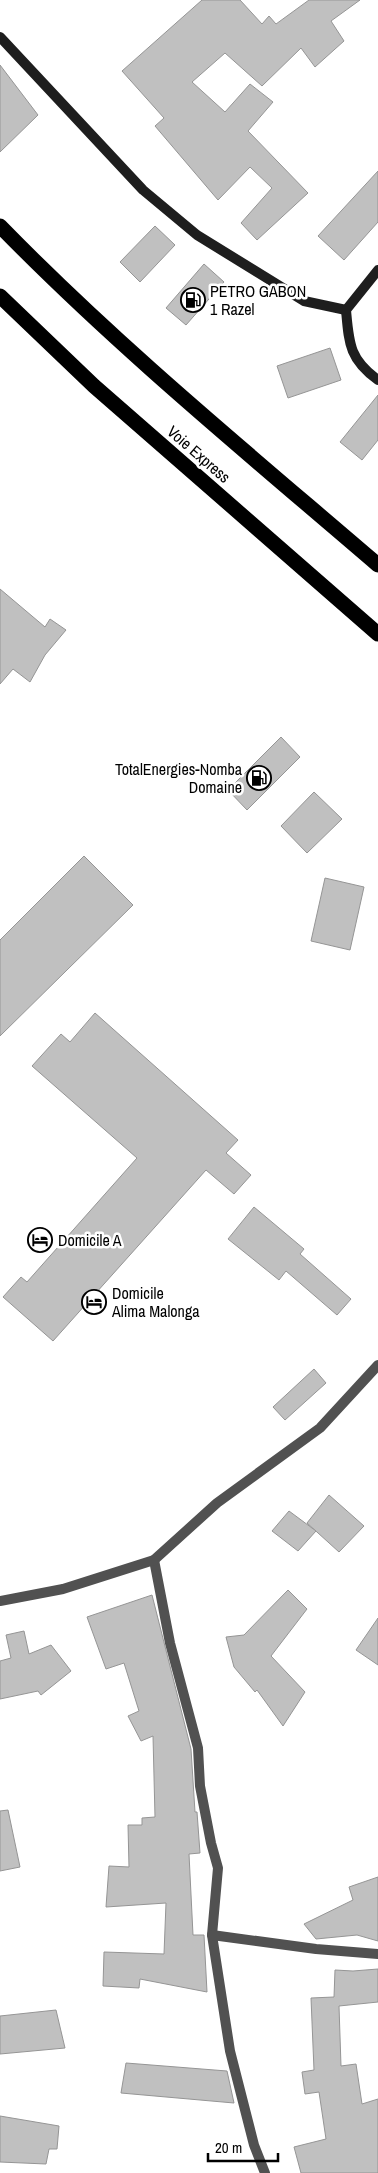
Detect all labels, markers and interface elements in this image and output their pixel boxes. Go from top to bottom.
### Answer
place label: PETRO GABON 1 Razel [210,280,306,320]
fuel station icon: PETRO GABON 1 Razel [180,287,206,313]
street label: Voie Express [163,420,235,488]
place label: TotalEnergies-Nomba Domaine [115,758,243,798]
fuel station icon: TotalEnergies-Nomba Domaine [246,765,272,791]
hotel icon: Domicile A [27,1227,53,1253]
place label: Domicile A [58,1229,122,1251]
place label: Domicile Alima Malonga [111,1282,200,1322]
hotel icon: Domicile Alima Malonga [81,1289,107,1315]
scale bar [208,2130,278,2162]
text: 20 m [215,2137,242,2158]

